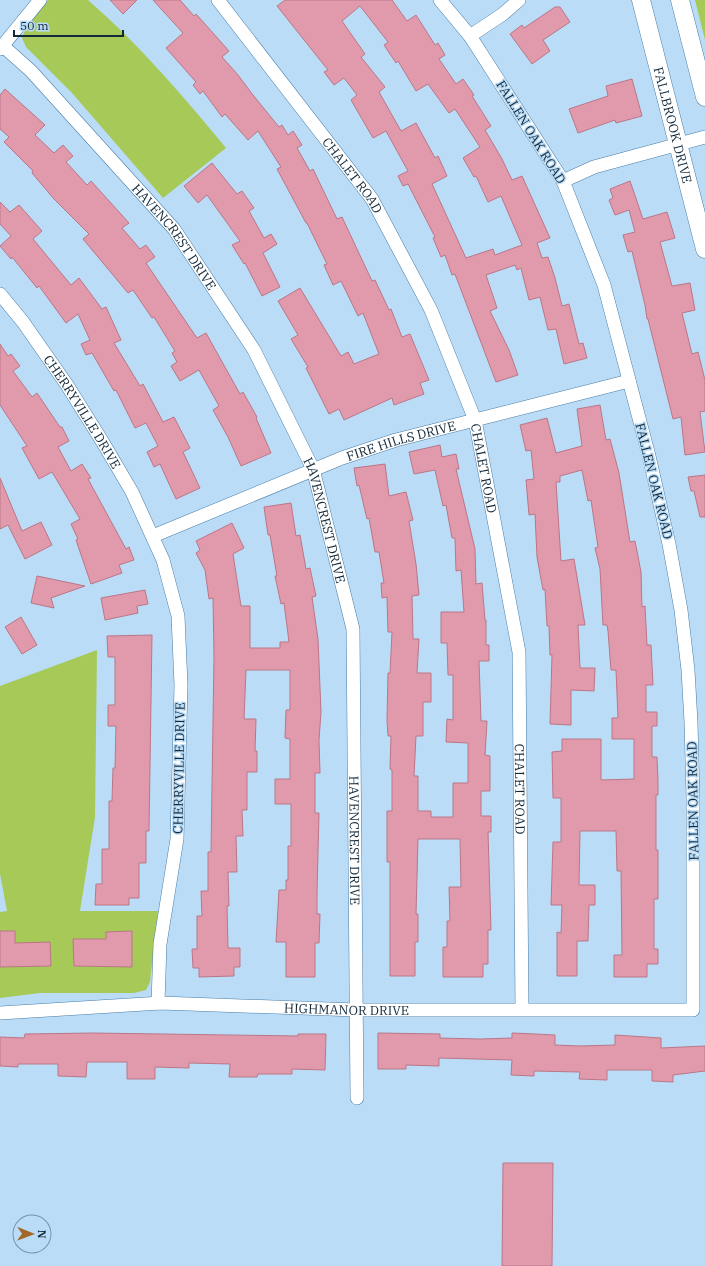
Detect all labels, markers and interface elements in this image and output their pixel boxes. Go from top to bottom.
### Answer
scale bar [14,12,123,38]
text: 50 m [20,18,49,33]
street label: FALLBROOK DRIVE [650,65,696,185]
street label: FALLEN OAK ROAD [492,77,570,187]
street label: CHALET ROAD [319,134,386,216]
street label: HAVENCREST DRIVE [128,180,220,293]
street label: CHERRYVILLE DRIVE [40,351,125,472]
street label: FIRE HILLS DRIVE [344,417,457,464]
street label: FALLEN OAK ROAD [631,421,677,541]
street label: CHALET ROAD [467,422,501,515]
street label: HAVENCREST DRIVE [300,454,350,585]
street label: CHERRYVILLE DRIVE [169,702,189,834]
street label: FALLEN OAK ROAD [683,741,703,861]
street label: CHALET ROAD [511,744,529,835]
street label: HAVENCREST DRIVE [346,776,364,905]
street label: HIGHMANOR DRIVE [284,999,409,1019]
north arrow [12,1214,52,1254]
text: N [35,1230,49,1239]

